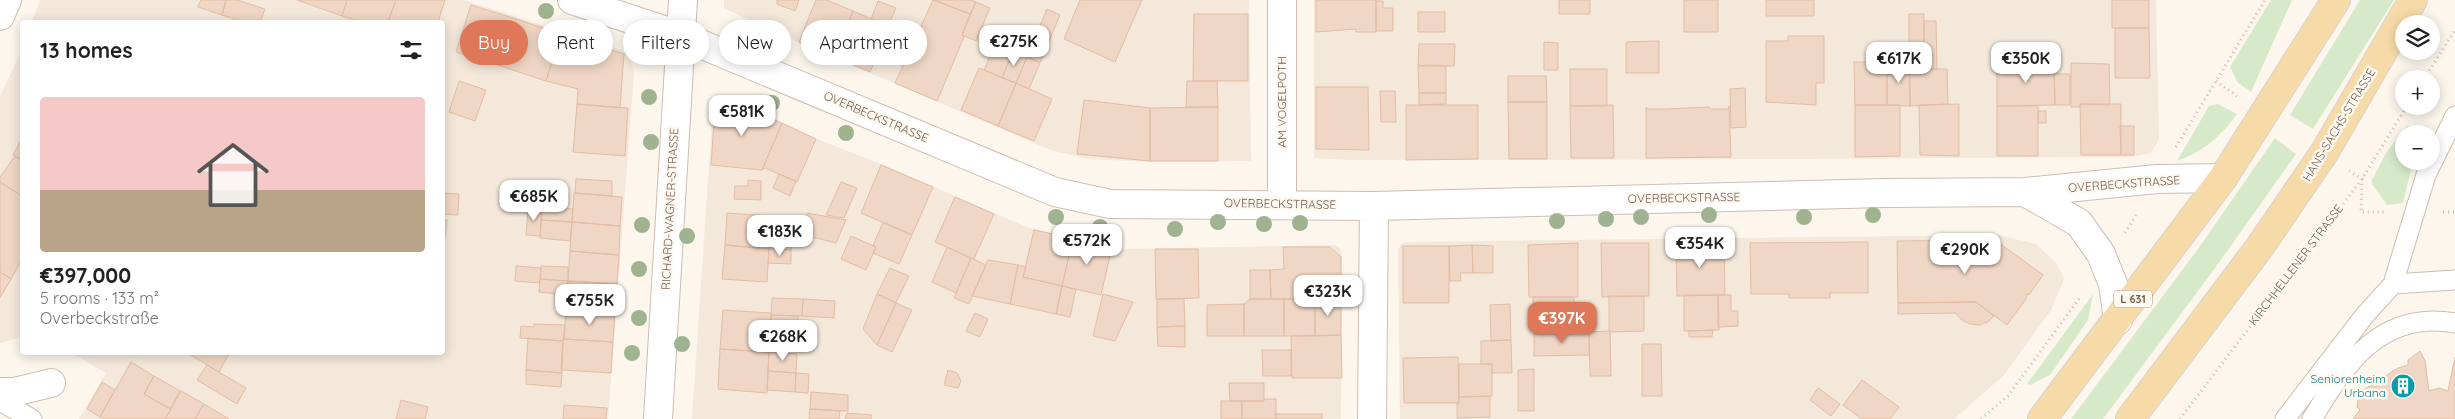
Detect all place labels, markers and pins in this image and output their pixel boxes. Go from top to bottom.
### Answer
pin: €275K [979,24,1049,67]
pin: €617K [1864,42,1934,84]
pin: €350K [1991,42,2061,84]
pin: €581K [707,94,777,137]
pin: €685K [499,180,569,222]
pin: €183K [745,214,815,257]
pin: €572K [1052,224,1122,266]
pin: €354K [1665,226,1735,269]
pin: €290K [1930,232,2000,275]
pin: €323K [1293,274,1363,317]
pin: €755K [555,284,625,326]
pin: €397K [1527,302,1597,344]
pin: €268K [748,320,818,362]
place label: Seniorenheim Urbana [2311,371,2386,400]
building icon: Seniorenheim Urbana [2390,373,2416,399]

